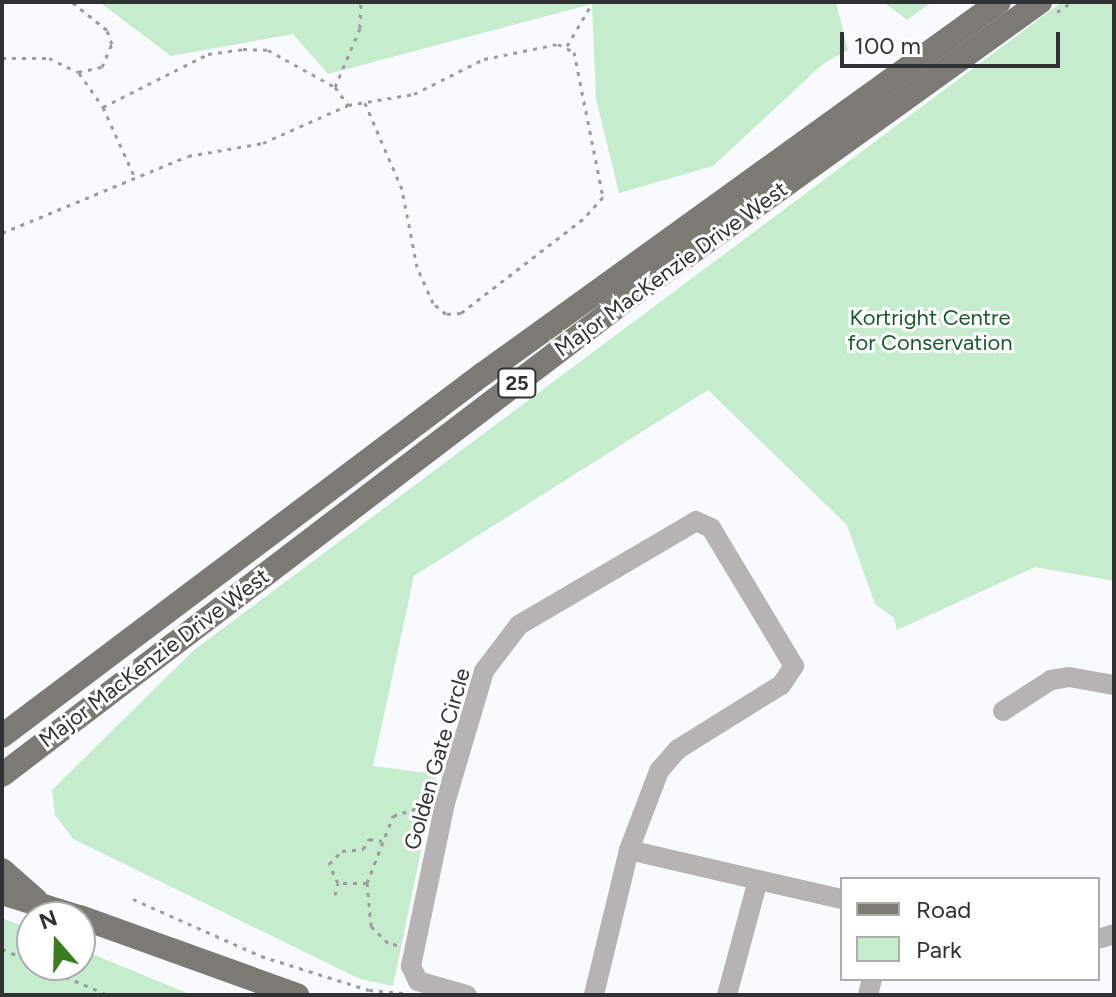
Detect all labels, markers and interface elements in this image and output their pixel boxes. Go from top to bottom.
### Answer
scale bar [844,16,1064,66]
text: 100 m [854,31,921,60]
street label: Major MacKenzie Drive West [550,176,792,362]
park label: Kortright Centre for Conservation [847,304,1013,356]
road number: 25 [497,367,537,399]
street label: Major MacKenzie Drive West [34,563,274,753]
street label: Golden Gate Circle [398,665,476,853]
legend [840,877,1100,981]
text: Road [916,895,971,924]
north arrow [16,901,96,981]
text: N [36,904,61,935]
text: Park [916,935,962,964]

